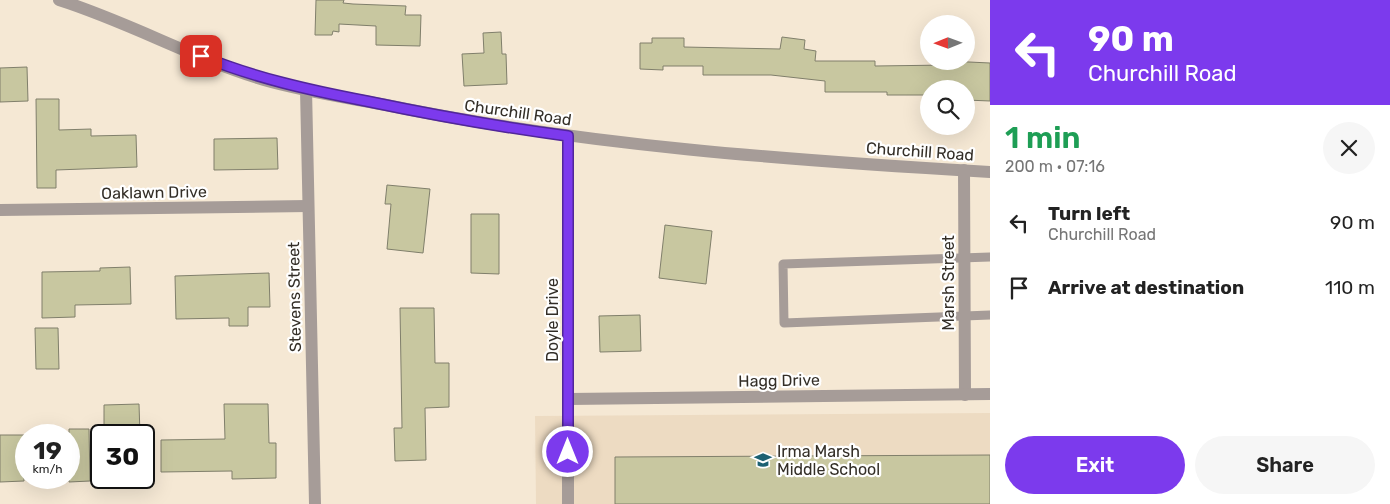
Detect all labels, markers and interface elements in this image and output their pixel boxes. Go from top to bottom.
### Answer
north arrow [920,15,975,70]
map controls [920,15,975,135]
text: 90 m [1088,18,1174,60]
icon: left [1005,20,1070,85]
pin [180,35,222,77]
icon: arrive [187,42,215,70]
text: Churchill Road [1088,60,1237,87]
button: search [920,80,975,135]
street label: Churchill Road [463,96,573,129]
text: 1 min [1005,120,1080,156]
button: close [1323,122,1375,174]
street label: Churchill Road [865,138,975,165]
text: 200 m · 07:16 [1005,157,1105,176]
street label: Oaklawn Drive [101,182,207,203]
text: Turn left [1048,202,1130,225]
icon: left [1005,209,1033,237]
text: 90 m [1330,211,1375,234]
text: Churchill Road [1048,225,1156,244]
street label: Marsh Street [939,235,958,331]
street label: Stevens Street [284,242,305,352]
icon: arrive [1005,274,1033,302]
text: Arrive at destination [1048,276,1244,299]
text: 110 m [1325,276,1375,299]
street label: Doyle Drive [543,278,562,362]
street label: Hagg Drive [738,370,820,391]
speed limit sign: 30 [90,424,155,489]
position arrow [541,425,593,477]
text: 19 [33,436,62,465]
button: Exit [1005,436,1185,494]
button: Share [1195,436,1375,494]
place label: Irma Marsh Middle School [777,442,880,479]
school or university icon: Irma Marsh Middle School [753,450,773,470]
text: km/h [33,462,62,476]

